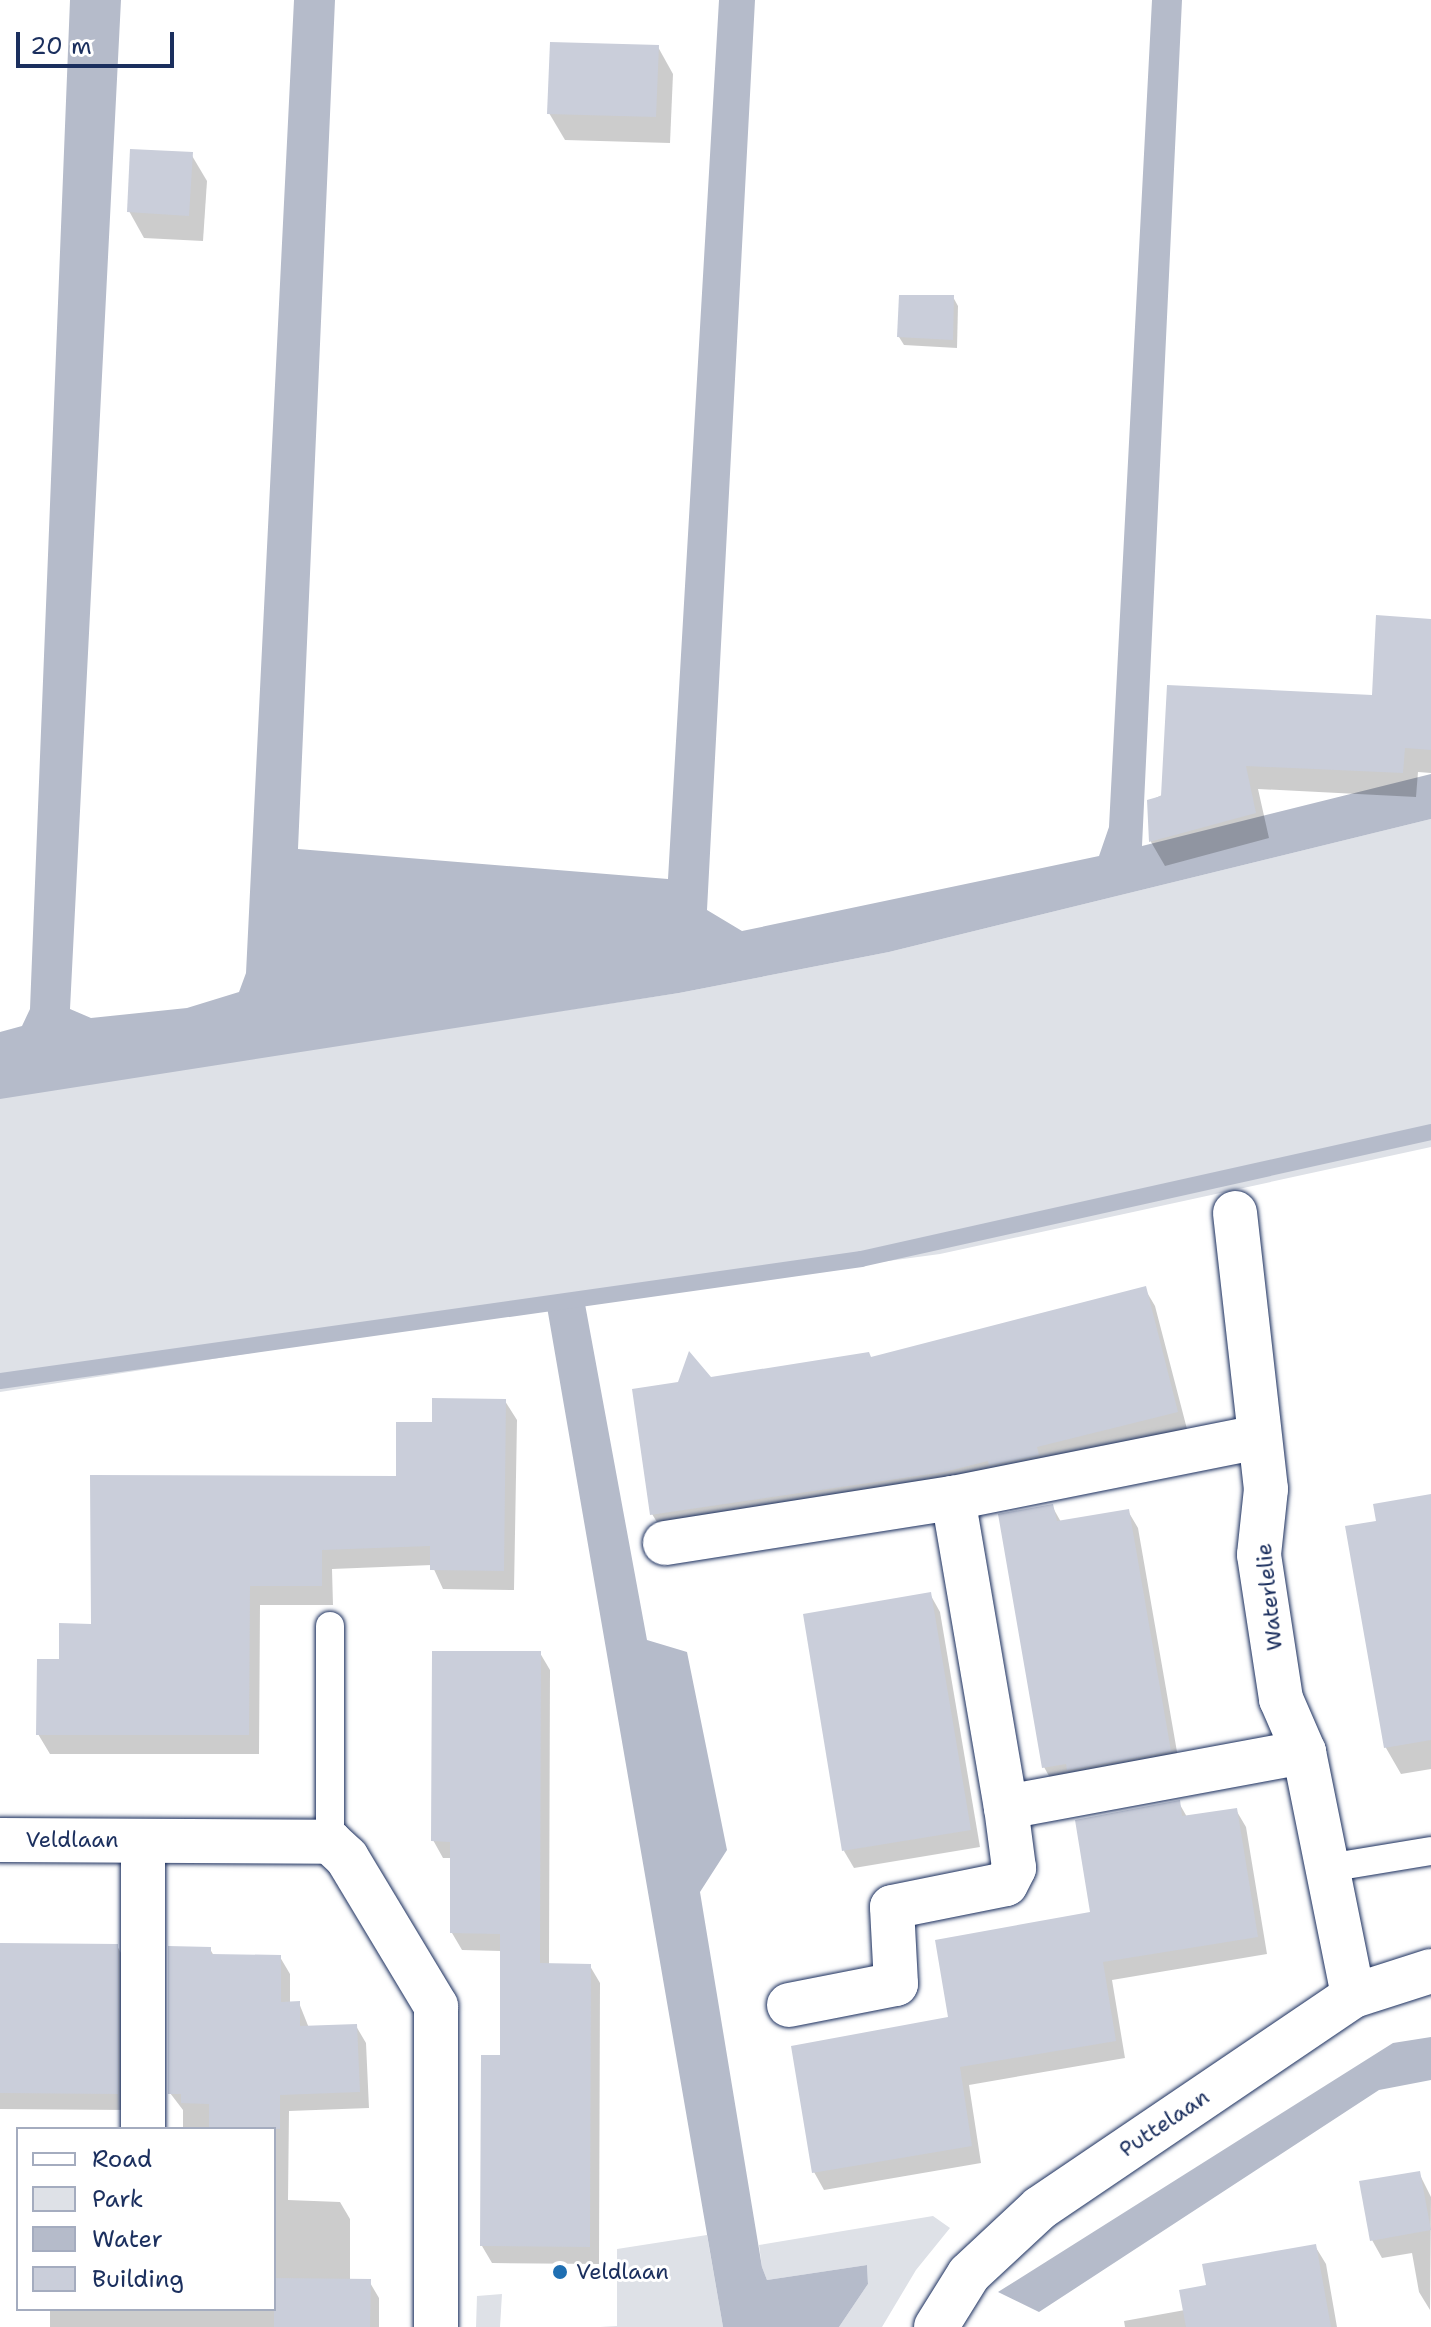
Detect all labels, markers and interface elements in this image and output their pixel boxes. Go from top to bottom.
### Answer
scale bar [20,16,178,66]
text: 20 m [30,30,92,62]
street label: Waterlelie [1250,1542,1288,1652]
street label: Veldlaan [26,1827,118,1853]
street label: Puttelaan [1114,2083,1214,2163]
legend [16,2127,276,2311]
text: Road [92,2143,152,2175]
text: Park [92,2183,144,2215]
text: Water [92,2223,163,2255]
place label: Veldlaan [576,2259,669,2285]
text: Building [92,2263,184,2295]
marker: Veldlaan [551,2263,569,2281]

